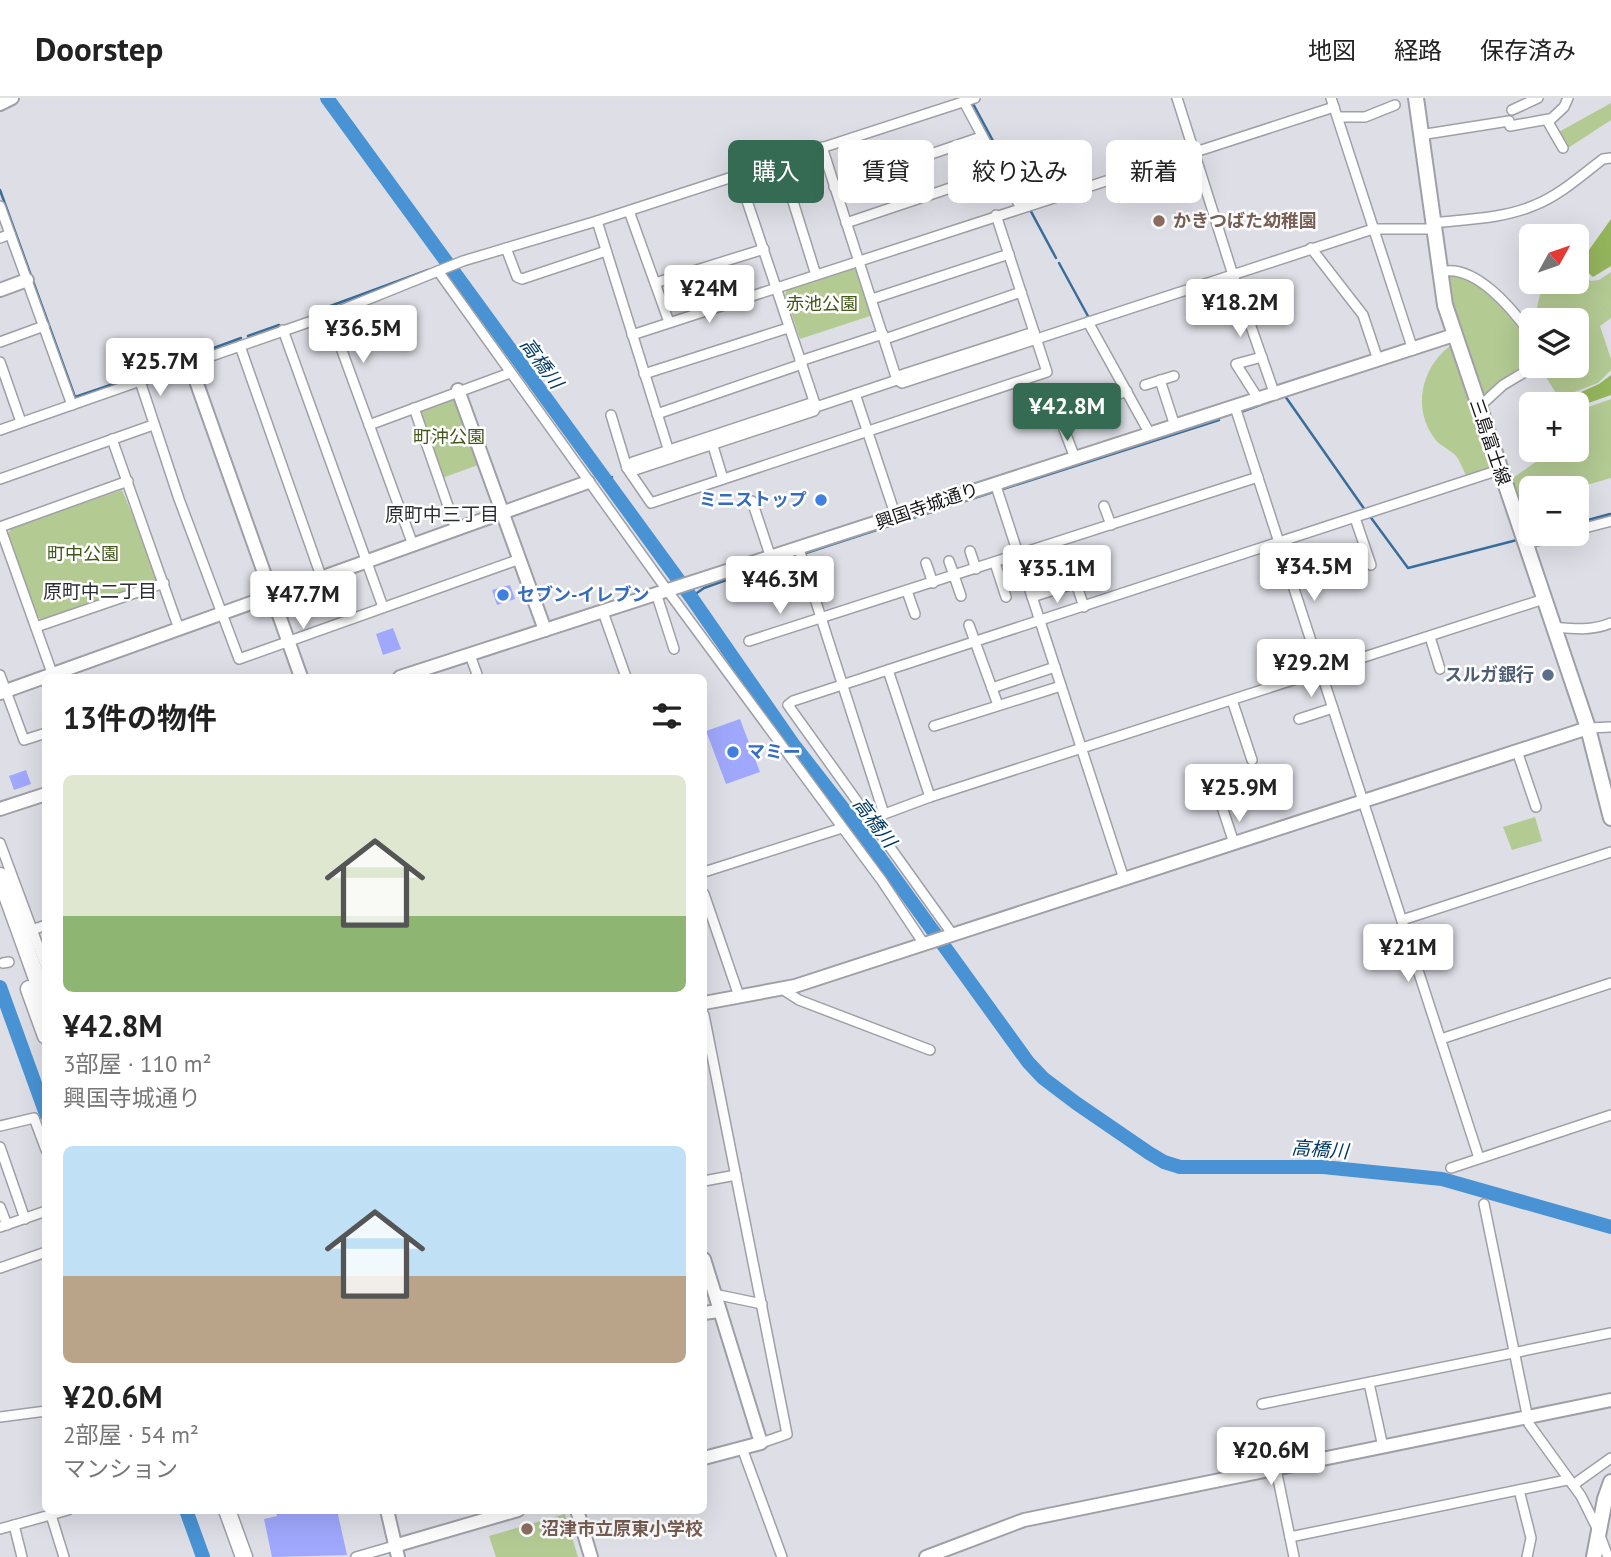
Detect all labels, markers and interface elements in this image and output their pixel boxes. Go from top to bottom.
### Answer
text: Doorstep [35,27,163,70]
text: 地図 [1308,35,1356,66]
text: 経路 [1394,35,1442,66]
text: 保存済み [1480,35,1576,66]
chip: 購入 [728,140,824,203]
chip: 賃貸 [838,140,934,203]
chip: 絞り込み [948,140,1092,203]
chip: 新着 [1106,140,1202,203]
place label: かきつばた幼稚園 [1173,209,1317,232]
marker: かきつばた幼稚園 [1151,213,1167,229]
north arrow [1519,224,1589,294]
map controls [1519,224,1589,546]
pin: ¥24M [668,266,750,325]
text: ¥24M [680,273,738,302]
pin: ¥18.2M [1183,280,1297,339]
text: ¥18.2M [1202,287,1278,316]
park label: 赤池公園 [786,292,858,315]
pin: ¥36.5M [306,306,420,365]
button: layers [1519,308,1589,378]
text: ¥36.5M [325,313,401,342]
water label: 高橋川 [516,333,570,395]
pin: ¥25.7M [103,338,217,398]
text: ¥25.7M [122,346,198,375]
pin: ¥42.8M [1010,384,1124,443]
text: ¥42.8M [1029,391,1105,420]
button: + [1519,392,1589,462]
street label: 三島富士線 [1465,396,1516,488]
park label: 町沖公園 [413,425,485,448]
button: − [1519,476,1589,546]
street label: 興国寺城通り [872,477,982,534]
place label: ミニストップ [699,488,807,511]
marker: ミニストップ [813,492,829,508]
district label: 原町中三丁目 [385,502,499,526]
park label: 町中公園 [47,542,119,565]
pin: ¥34.5M [1257,544,1371,603]
pin: ¥35.1M [1000,546,1114,605]
text: ¥34.5M [1276,551,1352,580]
text: ¥35.1M [1019,553,1095,582]
pin: ¥46.3M [723,556,837,616]
text: ¥46.3M [742,564,818,593]
pin: ¥47.7M [246,572,360,631]
district label: 原町中二丁目 [43,579,157,603]
text: ¥47.7M [266,579,340,608]
place label: セブン-イレブン [517,583,649,606]
marker: セブン-イレブン [495,587,511,603]
pin: ¥29.2M [1254,640,1368,699]
text: ¥29.2M [1273,647,1349,676]
place label: スルガ銀行 [1445,663,1534,686]
marker: スルガ銀行 [1540,667,1556,683]
icon: filters [648,697,686,735]
text: 13件の物件 [63,698,217,737]
place label: マミー [747,740,801,763]
marker: マミー [725,744,741,760]
pin: ¥25.9M [1182,764,1296,824]
text: ¥25.9M [1201,772,1277,801]
water label: 高橋川 [848,792,903,854]
icon: home [312,820,438,946]
pin: ¥21M [1367,924,1449,984]
text: ¥21M [1379,932,1437,961]
text: ¥42.8M [63,1006,162,1045]
text: 3部屋 · 110 m² [63,1049,211,1078]
text: 興国寺城通り [63,1083,201,1112]
water label: 高橋川 [1291,1135,1351,1163]
icon: home [312,1191,438,1317]
text: ¥20.6M [63,1377,162,1416]
text: 2部屋 · 54 m² [63,1420,199,1449]
pin: ¥20.6M [1214,1428,1328,1487]
text: ¥20.6M [1233,1435,1309,1464]
text: マンション [63,1454,178,1483]
place label: 沼津市立原東小学校 [541,1517,703,1540]
marker: 沼津市立原東小学校 [519,1521,535,1537]

